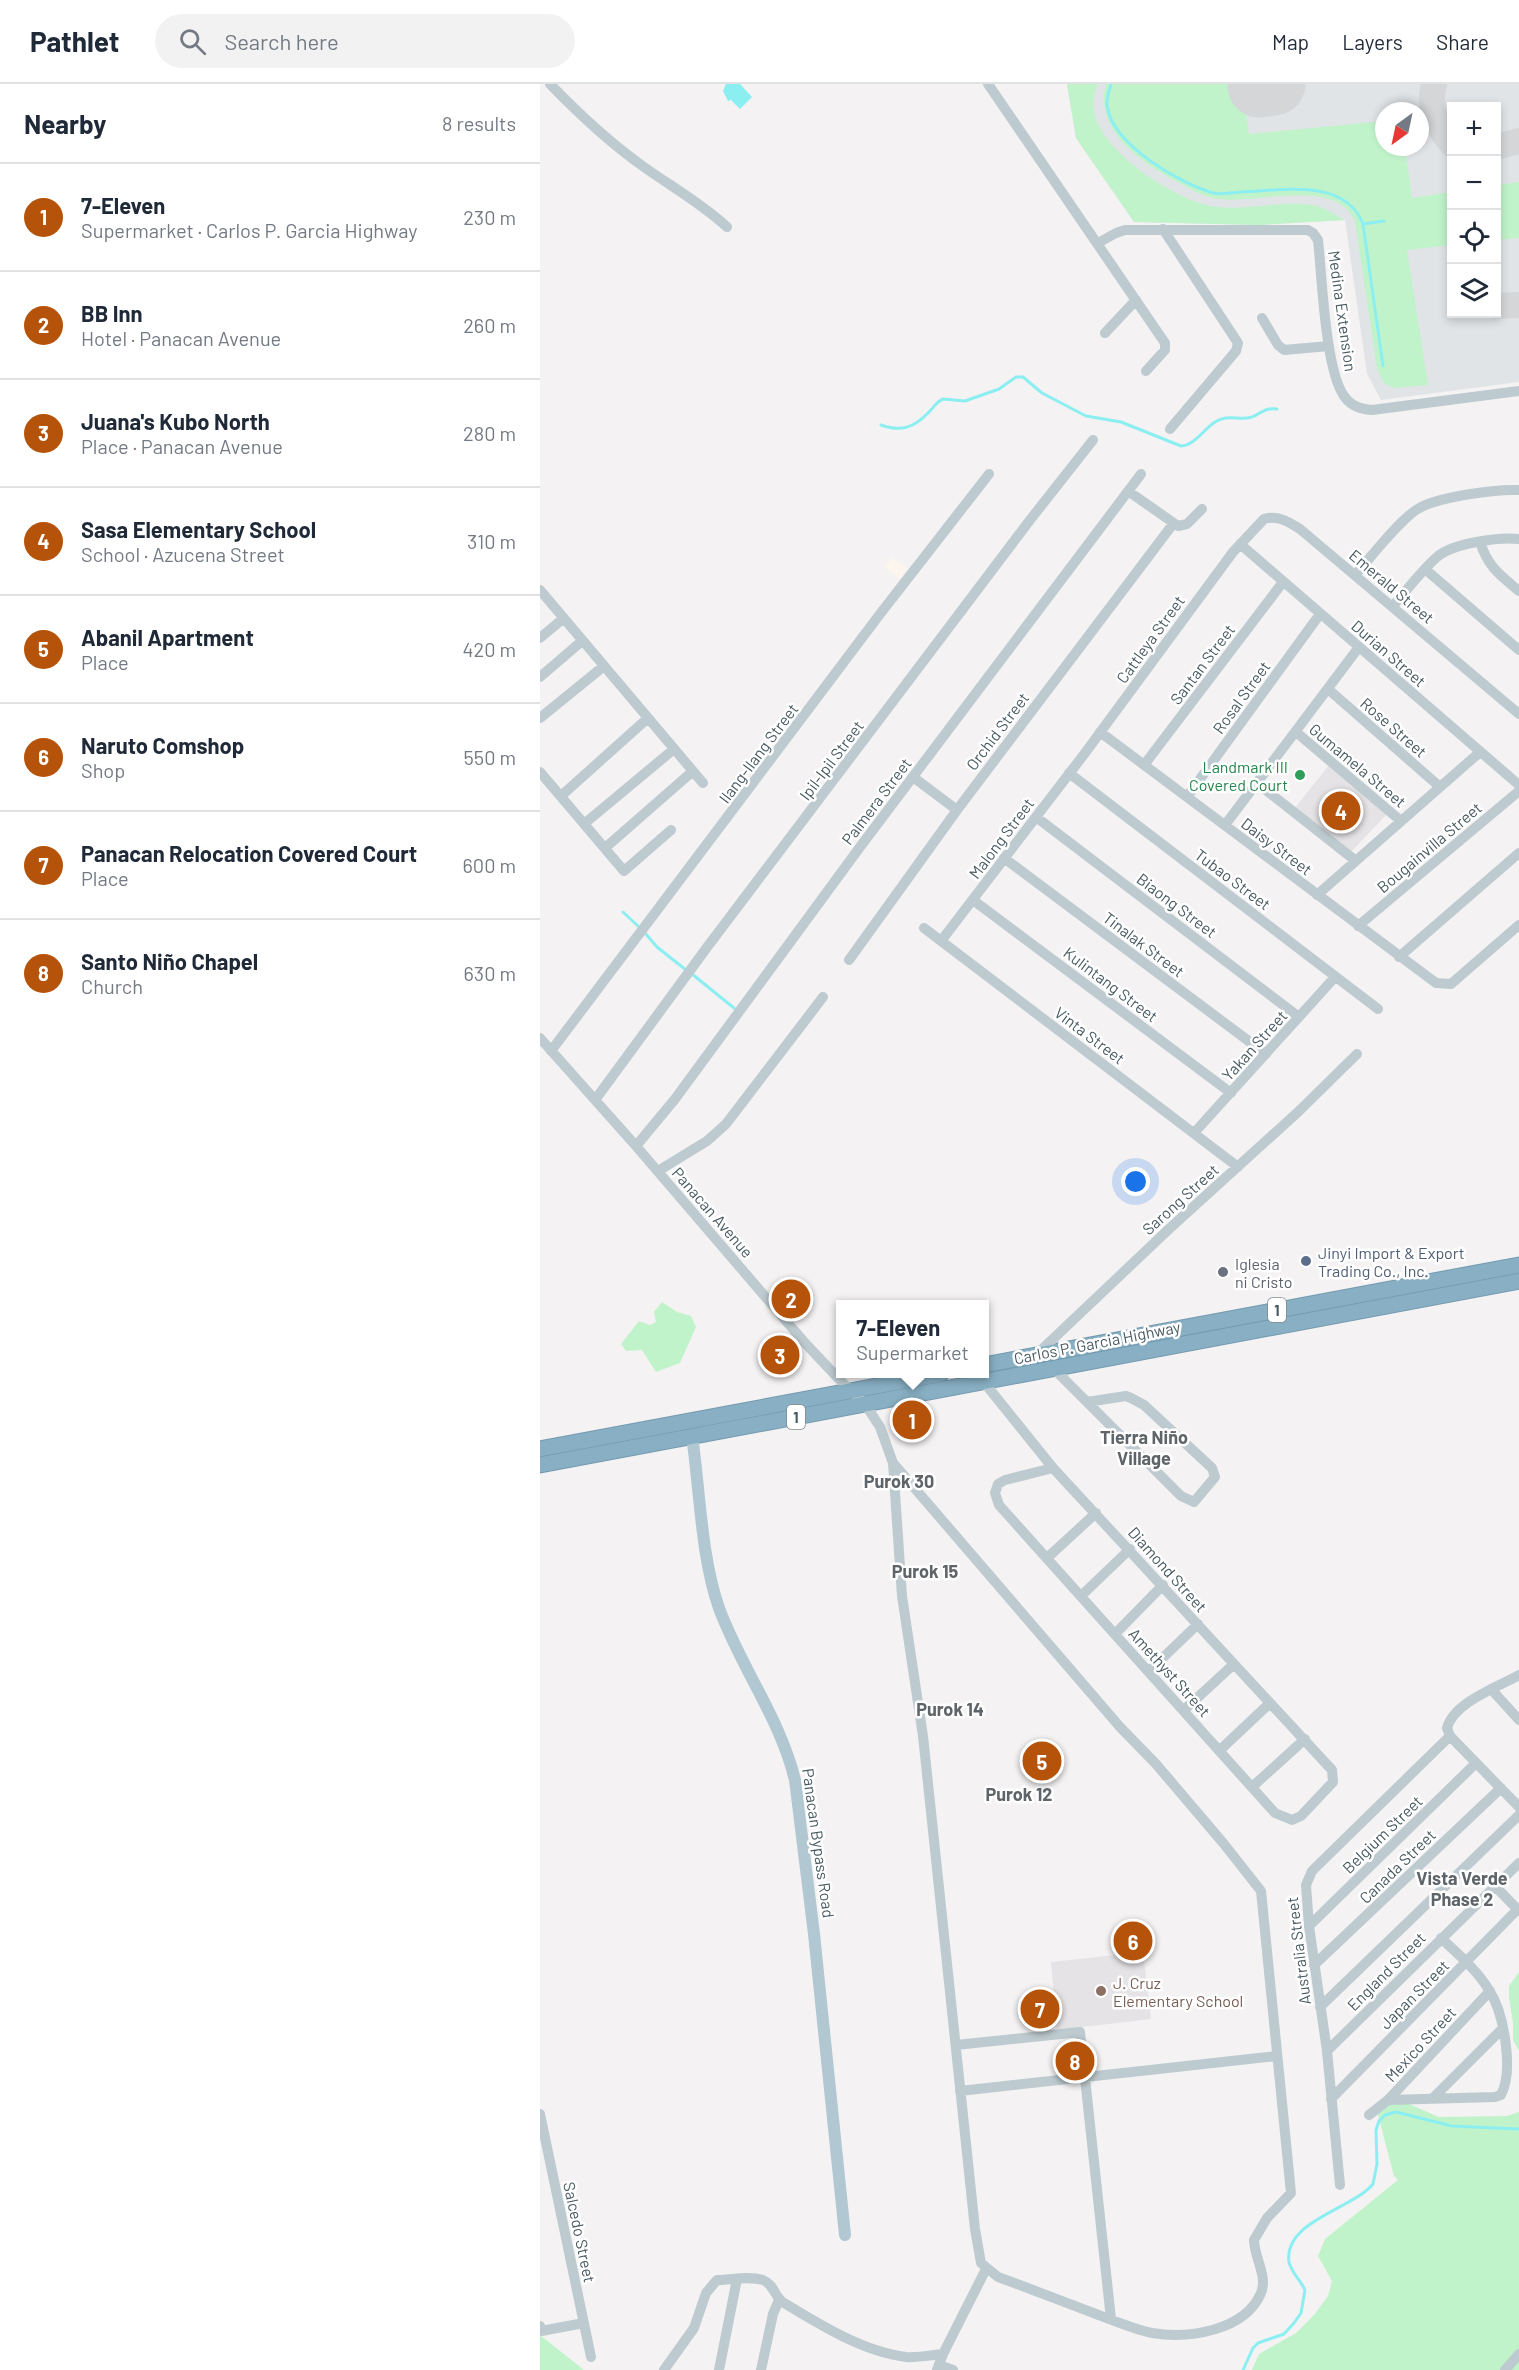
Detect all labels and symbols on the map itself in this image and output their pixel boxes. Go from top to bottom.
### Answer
north arrow [1375,102,1429,156]
street label: Medina Extension [1325,249,1361,373]
street label: Emerald Street [1346,545,1438,627]
street label: Cattleya Street [1112,591,1188,687]
street label: Durian Street [1348,616,1430,690]
street label: Santan Street [1166,620,1238,708]
street label: Rosal Street [1208,657,1274,737]
street label: Orchid Street [962,688,1032,774]
street label: Rose Street [1357,693,1431,761]
street label: Ilang-Ilang Street [714,700,802,806]
street label: Ipil-Ipil Street [795,716,867,804]
street label: Gumamela Street [1306,719,1410,811]
street label: Palmera Street [837,754,915,848]
place label: Landmark III Covered Court [1189,757,1288,794]
marker: Landmark III Covered Court [1293,768,1307,782]
pin: 4 [1322,788,1360,834]
street label: Malong Street [964,794,1038,882]
street label: Bougainvilla Street [1373,798,1485,896]
street label: Daisy Street [1238,813,1316,879]
street label: Tubao Street [1192,844,1274,914]
street label: Biaong Street [1133,869,1221,941]
street label: Tinalak Street [1100,907,1188,981]
street label: Kulintang Street [1060,942,1162,1026]
street label: Vinta Street [1051,1002,1129,1068]
street label: Yakan Street [1217,1006,1291,1084]
street label: Sarong Street [1138,1160,1222,1238]
street label: Panacan Avenue [669,1163,757,1261]
your location [1121,1167,1150,1196]
place label: Jinyi Import & Export Trading Co., Inc. [1318,1243,1465,1280]
place label: Iglesia ni Cristo [1235,1254,1293,1291]
marker: Jinyi Import & Export Trading Co., Inc. [1299,1254,1313,1268]
marker: Iglesia ni Cristo [1216,1265,1230,1279]
pin: 2 [772,1276,810,1322]
road number: 1 [1268,1298,1286,1322]
street label: Carlos P. Garcia Highway [1012,1316,1182,1367]
pin: 3 [760,1332,800,1378]
pin: 1 [892,1398,932,1442]
road number: 1 [787,1405,805,1429]
district label: Tierra Niño Village [1100,1426,1188,1469]
district label: Purok 30 [864,1470,934,1492]
street label: Diamond Street [1125,1522,1211,1616]
district label: Purok 15 [892,1560,959,1582]
street label: Amethyst Street [1125,1624,1215,1720]
district label: Purok 14 [916,1698,984,1720]
pin: 5 [1022,1738,1062,1784]
street label: Panacan Bypass Road [799,1767,839,1919]
district label: Purok 12 [986,1783,1052,1805]
street label: Belgium Street [1338,1791,1426,1877]
street label: Canada Street [1355,1825,1439,1907]
district label: Vista Verde Phase 2 [1416,1867,1508,1910]
street label: Australia Street [1282,1896,1314,2006]
pin: 6 [1114,1918,1152,1964]
street label: England Street [1343,1928,1429,2014]
street label: Japan Street [1375,1955,1453,2033]
place label: J. Cruz Elementary School [1113,1973,1243,2010]
marker: J. Cruz Elementary School [1094,1984,1108,1998]
pin: 7 [1020,1986,1060,2032]
street label: Mexico Street [1381,2003,1459,2085]
pin: 8 [1056,2038,1094,2084]
street label: Salcedo Street [560,2180,600,2284]

